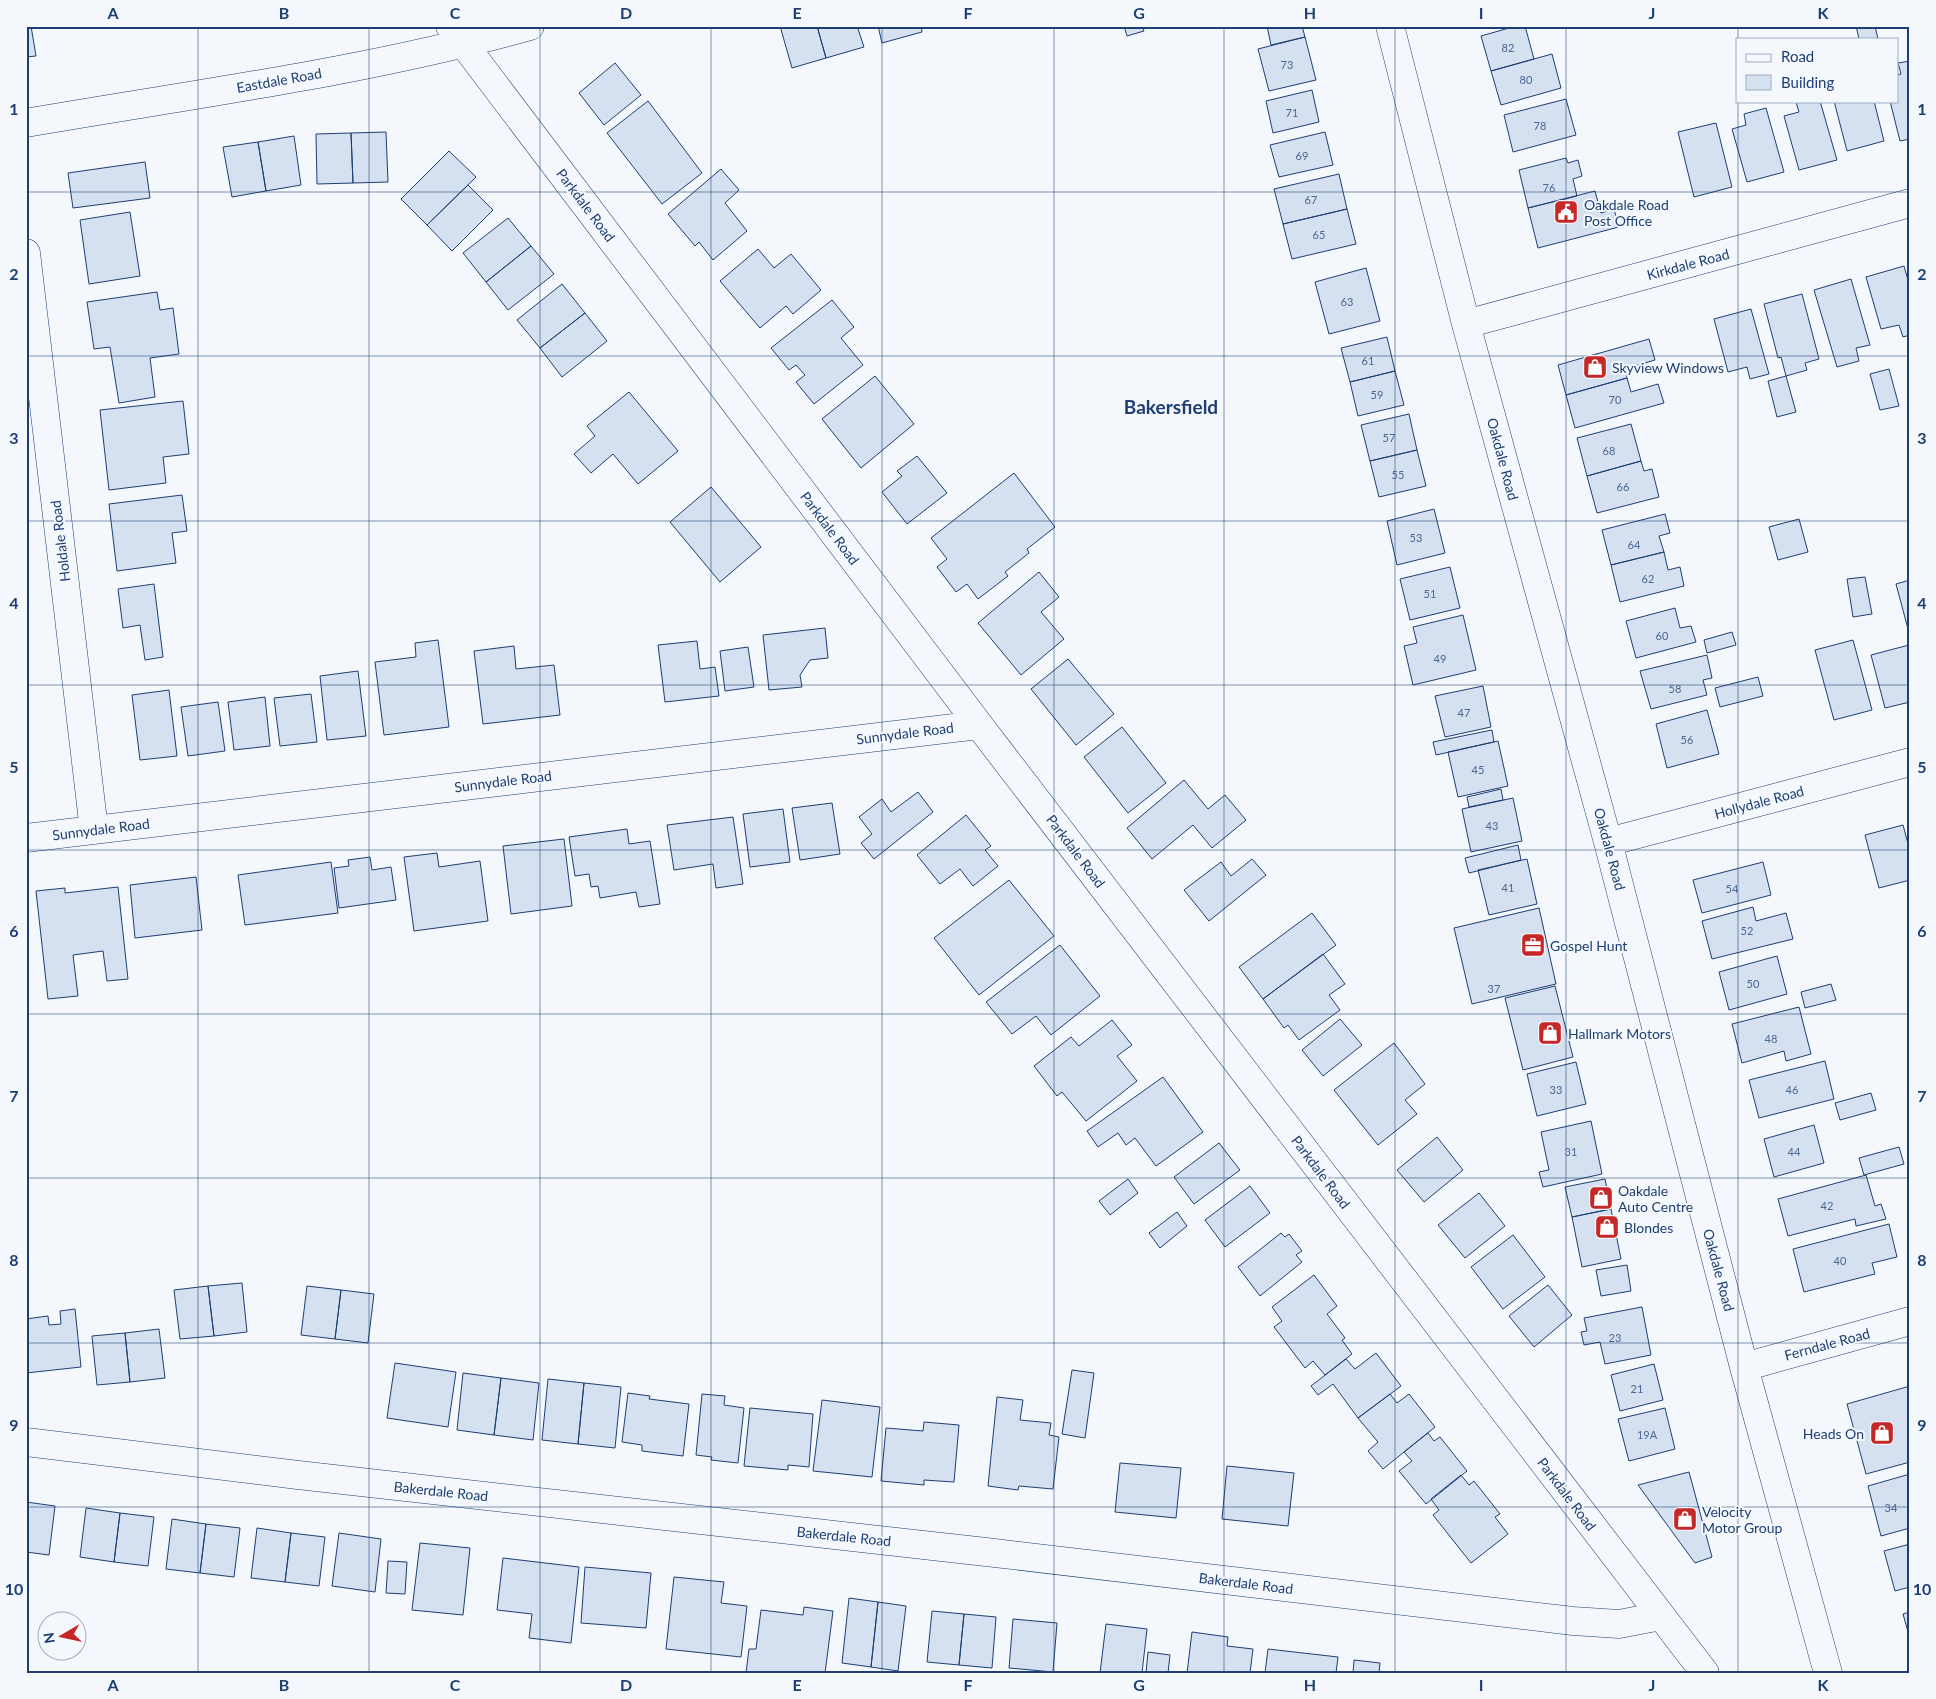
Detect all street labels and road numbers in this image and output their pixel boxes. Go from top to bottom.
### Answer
street label: Eastdale Road [235,64,323,96]
street label: Parkdale Road [553,165,619,245]
street label: Kirkdale Road [1645,245,1731,283]
street label: Oakdale Road [1484,416,1522,502]
street label: Parkdale Road [797,488,863,568]
street label: Holdale Road [47,499,73,583]
street label: Sunnydale Road [855,719,955,747]
street label: Sunnydale Road [453,767,553,795]
street label: Hollydale Road [1712,782,1806,822]
street label: Oakdale Road [1591,806,1629,892]
street label: Parkdale Road [1043,811,1109,891]
street label: Sunnydale Road [51,815,151,843]
street label: Parkdale Road [1288,1132,1354,1212]
street label: Oakdale Road [1700,1227,1738,1313]
street label: Ferndale Road [1782,1324,1872,1364]
street label: Parkdale Road [1534,1454,1600,1534]
street label: Bakerdale Road [393,1478,489,1504]
street label: Bakerdale Road [796,1523,892,1549]
street label: Bakerdale Road [1198,1569,1294,1597]

